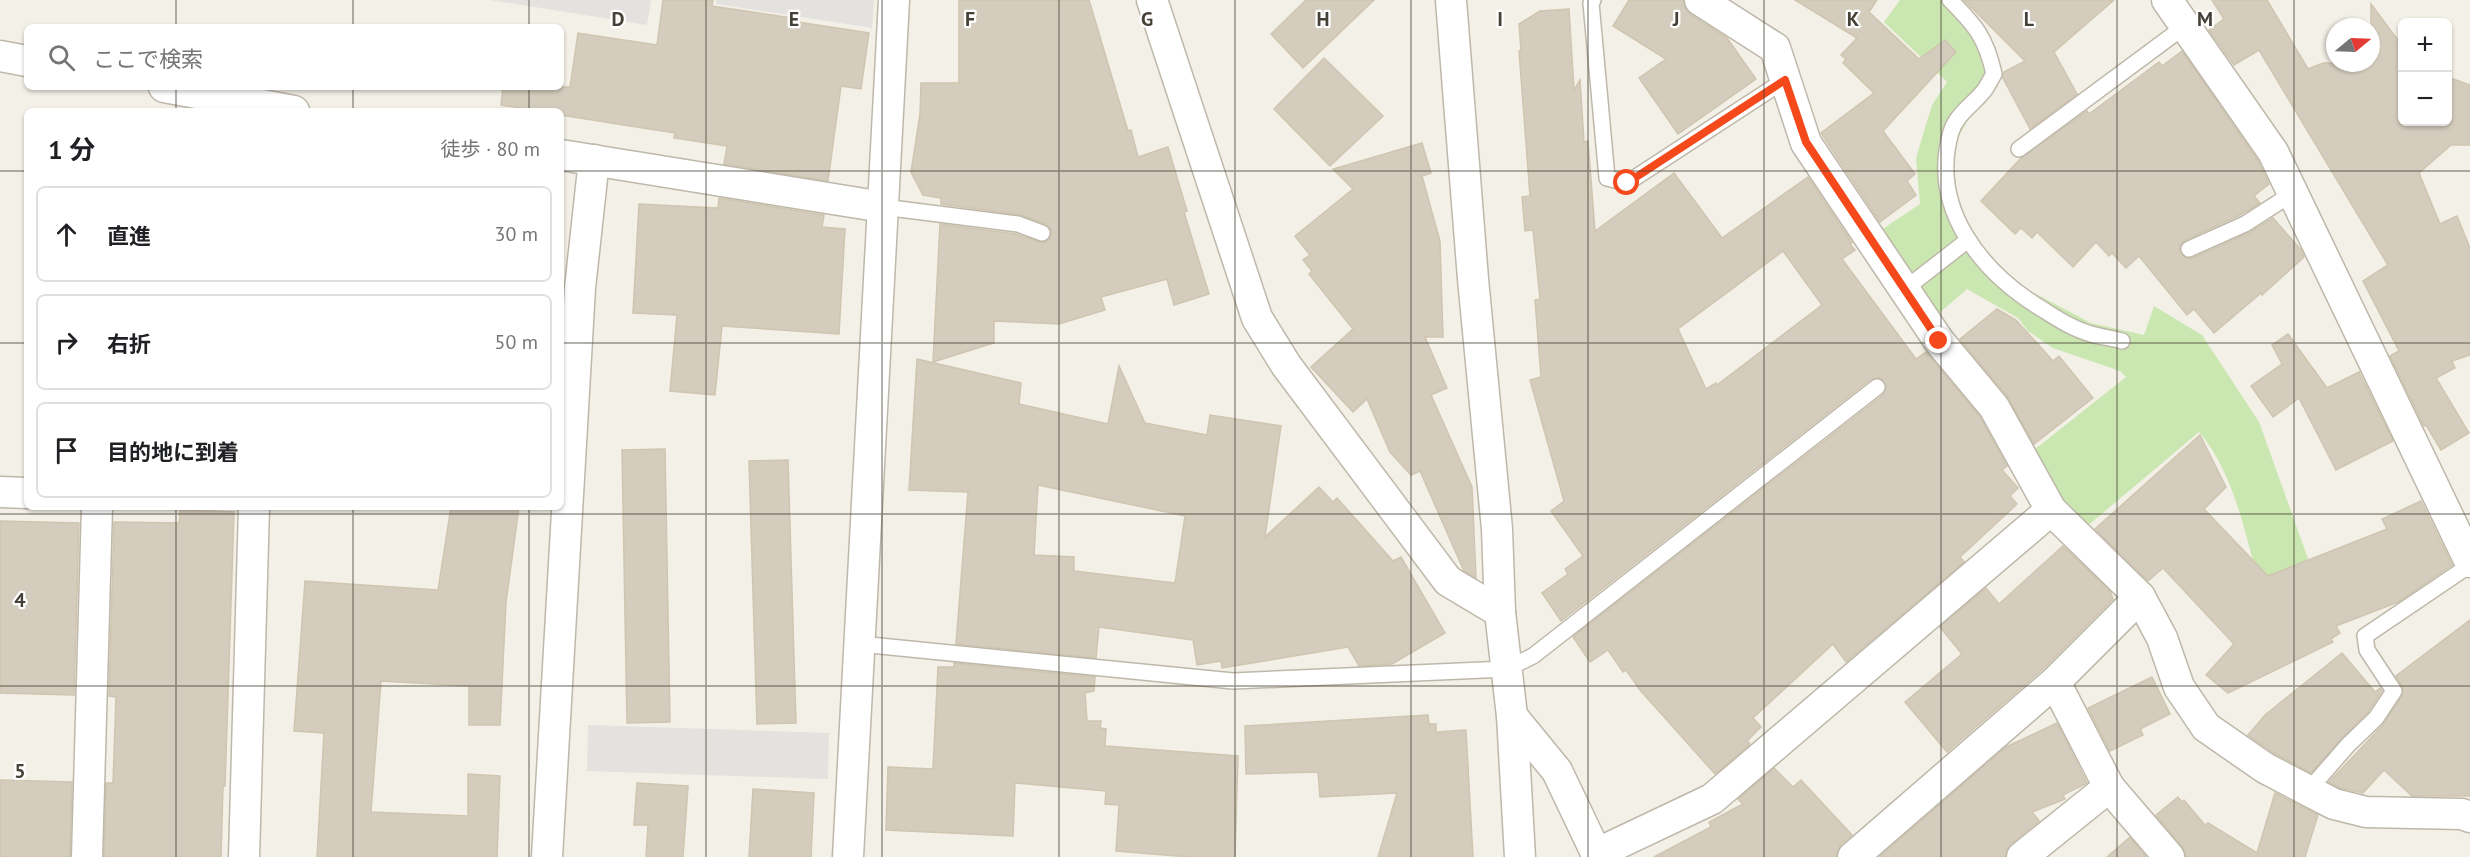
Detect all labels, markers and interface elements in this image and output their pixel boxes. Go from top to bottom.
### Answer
text: D [612,6,625,32]
text: E [789,6,799,32]
text: F [965,6,975,32]
text: G [1141,6,1153,32]
text: H [1316,6,1330,32]
text: I [1497,6,1503,32]
text: J [1672,6,1679,32]
text: K [1847,6,1860,32]
text: L [2024,6,2035,32]
text: M [2197,6,2213,32]
north arrow [2326,18,2380,72]
map controls [2398,18,2452,126]
button: + [2398,18,2452,72]
search box [24,24,564,90]
icon: search [45,41,78,74]
text: ここで検索 [93,45,203,73]
button: − [2398,72,2452,126]
text: 1 分 [48,133,95,166]
text: 徒歩 · 80 m [441,136,540,162]
route start [1613,169,1639,195]
icon: ahead [50,218,83,251]
text: 30 m [495,221,538,247]
text: 直進 [107,222,151,250]
icon: right [50,326,83,359]
route end [1925,327,1951,353]
text: 50 m [495,329,538,355]
text: 右折 [107,330,151,358]
icon: arrive [50,434,83,467]
text: 目的地に到着 [107,438,239,466]
text: 4 [14,587,26,613]
text: 5 [14,758,26,784]

